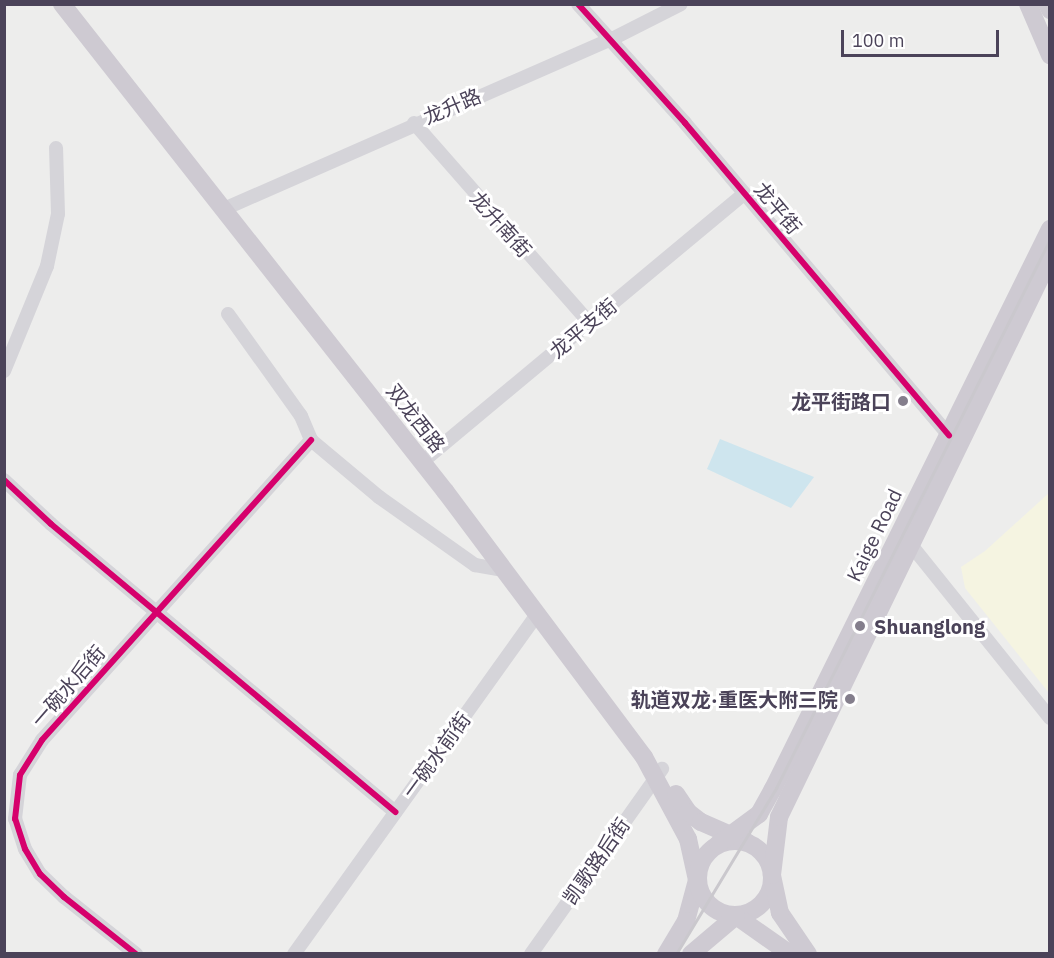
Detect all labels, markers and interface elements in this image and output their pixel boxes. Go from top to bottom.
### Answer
scale bar [844,18,1002,56]
text: 100 m [852,29,904,52]
street label: 龙升路 [420,83,484,129]
street label: 龙平街 [750,177,806,239]
street label: 龙升南街 [465,186,537,262]
street label: 龙平支街 [545,293,621,363]
street label: 双龙西路 [382,379,450,457]
place label: 龙平街路口 [791,389,891,413]
marker: 龙平街路口 [896,394,910,408]
street label: Kaige Road [841,485,907,585]
place label: Shuanglong [874,614,985,638]
marker: Shuanglong [851,617,869,635]
street label: 一碗水后街 [26,640,110,732]
place label: 轨道双龙·重医大附三院 [631,687,838,711]
marker: 轨道双龙·重医大附三院 [843,692,857,706]
street label: 一碗水前街 [397,707,475,803]
street label: 凯歌路后街 [557,813,635,909]

